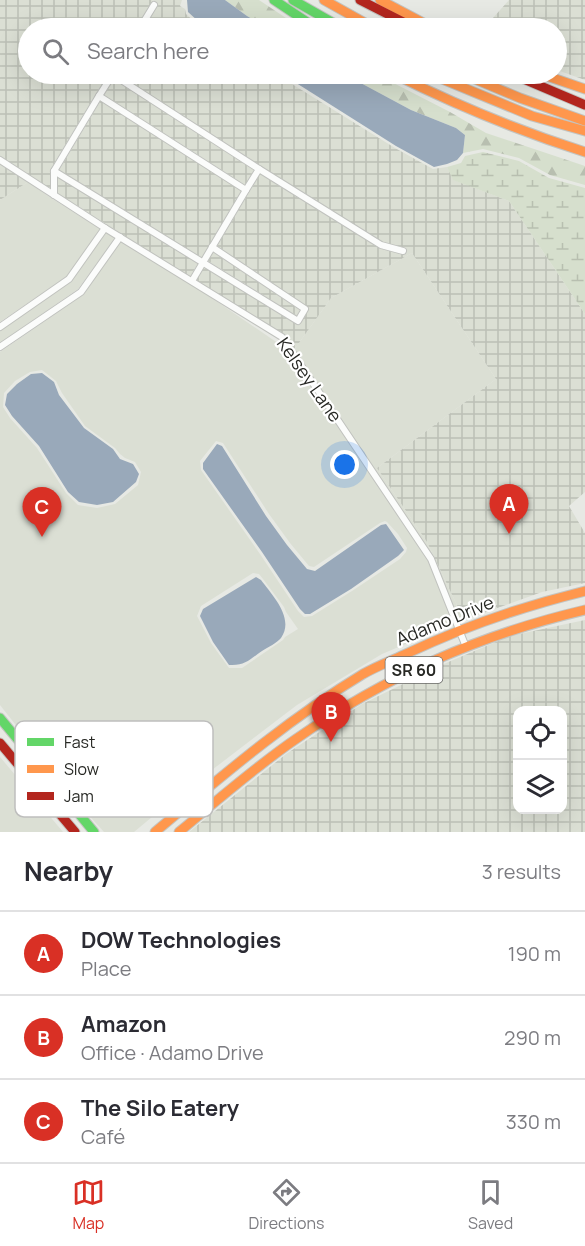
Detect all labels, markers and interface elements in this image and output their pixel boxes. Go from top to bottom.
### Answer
search box [18,18,567,84]
icon: search [39,35,72,68]
text: Search here [87,36,209,66]
street label: Kelsey Lane [272,332,348,426]
your location [330,450,359,479]
pin: A [490,484,528,534]
pin: C [22,488,62,537]
street label: Adamo Drive [392,590,497,651]
road number: SR 60 [386,657,442,683]
pin: B [312,692,350,742]
map controls [513,706,567,814]
button: locate [513,706,567,760]
legend [15,721,213,817]
text: Fast [64,731,95,753]
text: Slow [64,758,99,780]
button: layers [513,760,567,814]
text: Jam [64,785,94,807]
text: Nearby [24,853,113,889]
text: 3 results [482,858,561,885]
text: DOW Technologies [81,925,281,955]
text: A [37,940,50,967]
text: 190 m [508,940,561,967]
text: Place [81,955,131,982]
text: Amazon [81,1009,166,1039]
text: B [37,1024,50,1051]
text: 290 m [504,1024,561,1051]
text: Office · Adamo Drive [81,1039,264,1066]
text: The Silo Eatery [81,1093,239,1123]
text: C [36,1108,51,1135]
text: 330 m [506,1108,561,1135]
text: Café [81,1123,125,1150]
tab: Map [72,1176,105,1234]
tab: Directions [249,1176,324,1234]
tab: Saved [468,1176,513,1234]

